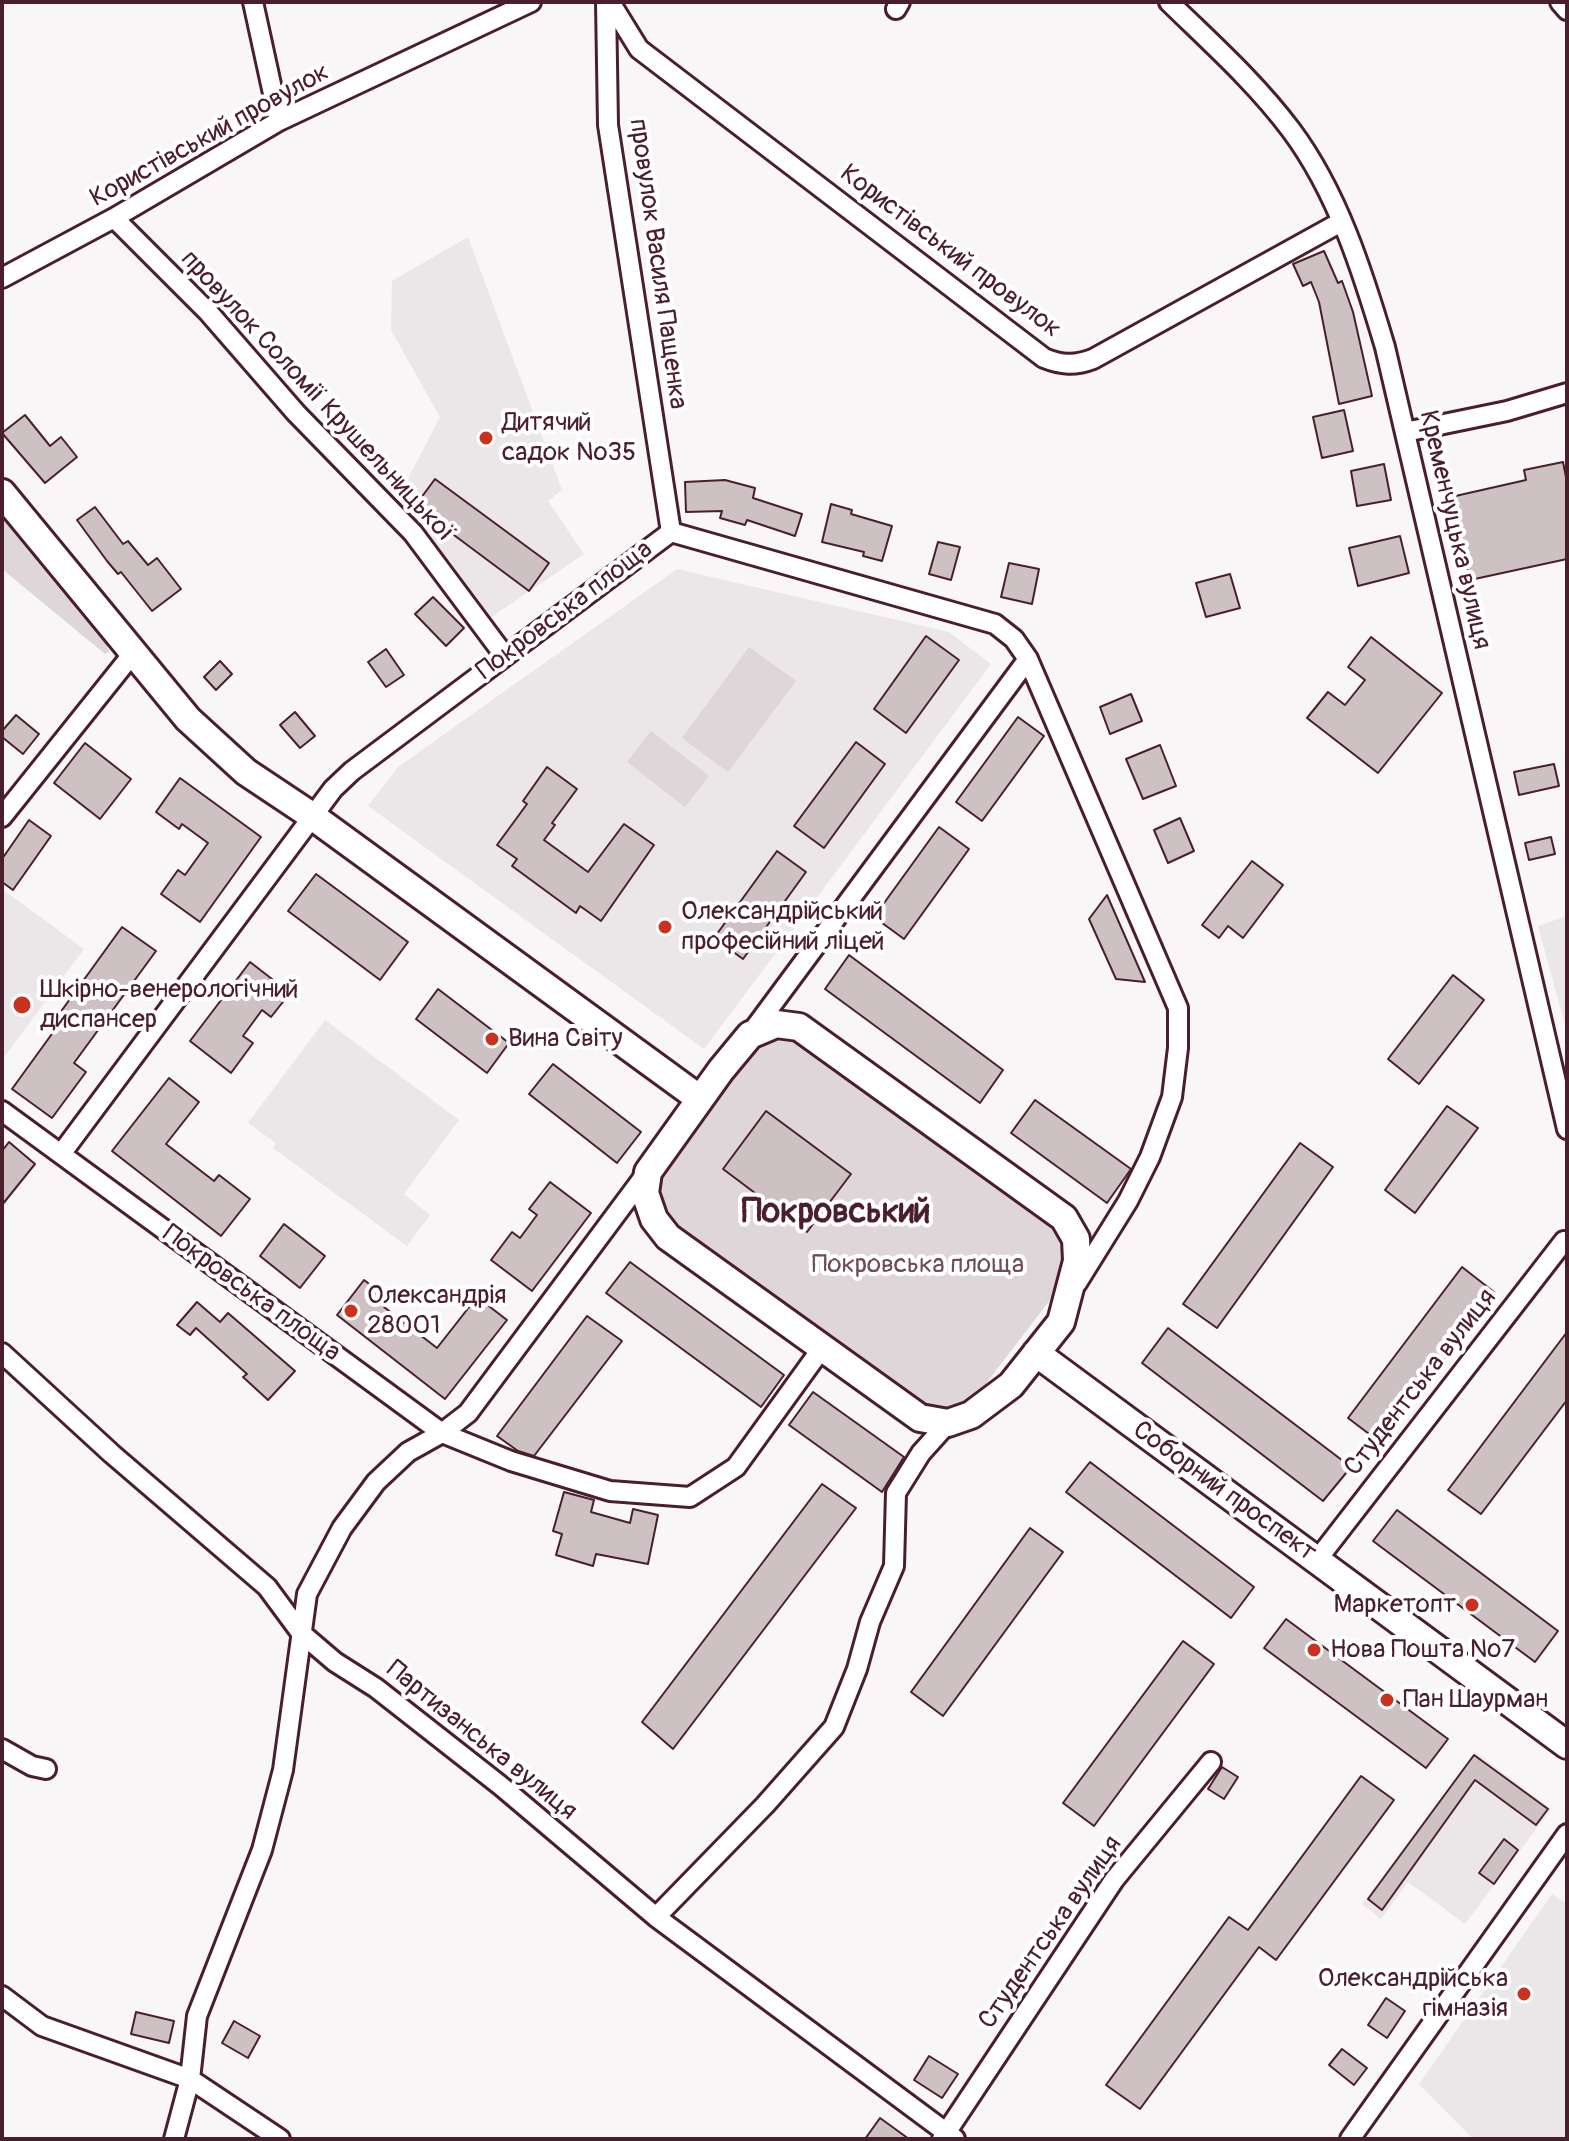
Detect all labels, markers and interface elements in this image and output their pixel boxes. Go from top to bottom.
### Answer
street label: Користівський провулок [85,57,335,215]
street label: провулок Василя Пащенка [621,117,693,411]
street label: Користівський провулок [833,159,1067,345]
street label: провулок Соломії Крушельницької [173,244,461,550]
place label: Дитячий садок №35 [502,407,636,468]
street label: Кременчуцька вулиця [1411,407,1497,653]
marker: Дитячий садок №35 [477,429,495,447]
street label: Покровська площа [471,535,659,687]
place label: Олександрійський професійний ліцей [681,896,885,958]
marker: Олександрійський професійний ліцей [656,918,674,936]
place label: Шкірно-венерологічний диспансер [40,974,299,1036]
marker: Шкірно-венерологічний диспансер [11,994,33,1016]
place label: Вина Світу [508,1023,623,1055]
marker: Вина Світу [483,1030,501,1048]
district label: Покровський [741,1193,931,1233]
street label: Покровська площа [156,1219,346,1369]
park label: Покровська площа [812,1249,1024,1281]
place label: Олександрія 28001 [367,1280,506,1342]
street label: Студентська вулиця [1338,1283,1504,1483]
marker: Олександрія 28001 [342,1302,360,1320]
street label: Соборний проспект [1126,1415,1322,1569]
place label: Маркетопт [1333,1589,1456,1621]
marker: Маркетопт [1463,1596,1481,1614]
place label: Нова Пошта №7 [1330,1634,1515,1666]
marker: Нова Пошта №7 [1305,1641,1323,1659]
street label: Партизанська вулиця [379,1655,583,1827]
place label: Пан Шаурман [1403,1684,1548,1716]
marker: Пан Шаурман [1378,1691,1396,1709]
street label: Студентська вулиця [973,1830,1129,2036]
place label: Олександрійська гімназія [1318,1963,1508,2024]
marker: Олександрійська гімназія [1515,1985,1533,2003]

